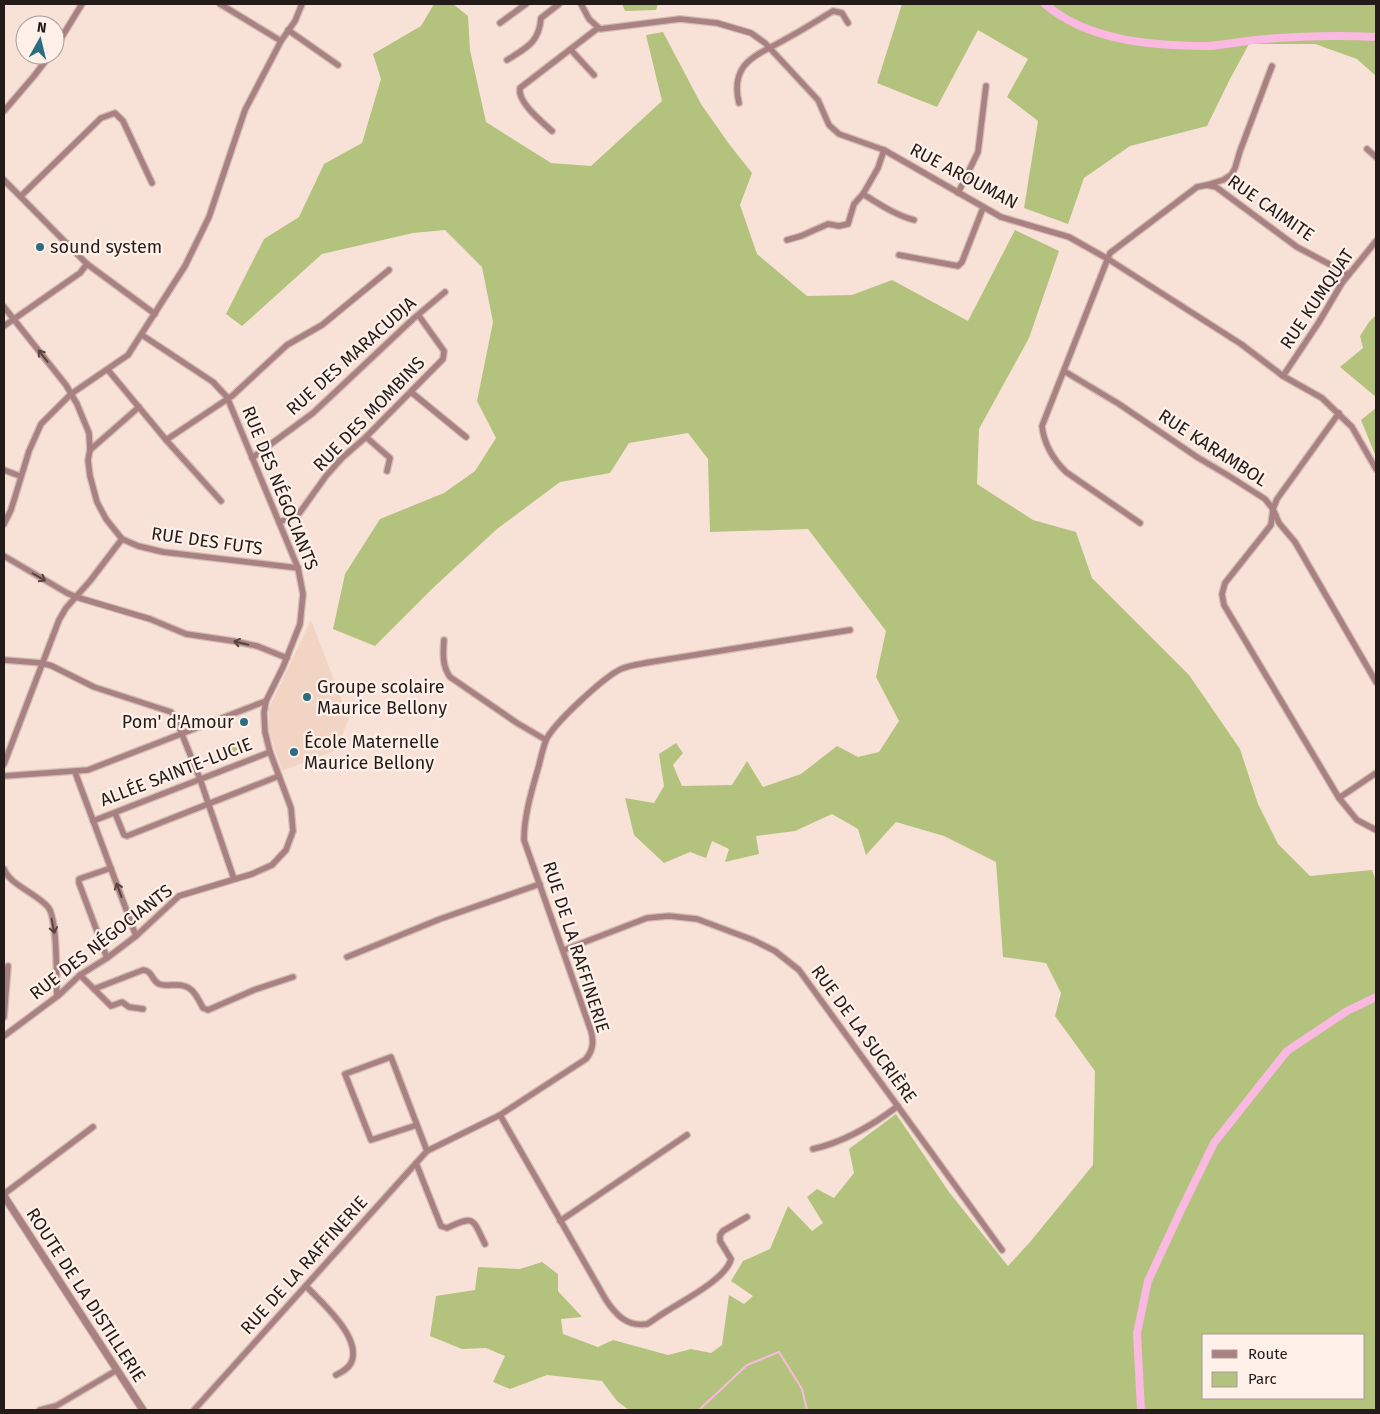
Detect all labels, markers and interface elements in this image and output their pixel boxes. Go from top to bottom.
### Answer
north arrow [15,15,65,65]
text: N [36,19,48,37]
street label: RUE AROUMAN [906,138,1022,214]
street label: RUE CAIMITE [1223,170,1319,246]
place label: sound system [50,236,162,258]
marker: sound system [34,241,46,253]
street label: RUE KUMQUAT [1275,244,1359,353]
street label: RUE DES MARACUDJA [282,291,421,420]
one-way arrow [38,350,49,363]
street label: RUE DES MOMBINS [309,352,430,476]
street label: RUE DES NÉGOCIANTS [237,402,324,573]
street label: RUE KARAMBOL [1154,405,1272,491]
street label: RUE DES FUTS [150,522,264,560]
one-way arrow [32,572,47,582]
one-way arrow [234,638,250,647]
place label: Groupe scolaire Maurice Bellony [317,676,447,719]
marker: Groupe scolaire Maurice Bellony [301,691,313,703]
place label: Pom' d'Amour [122,711,234,733]
marker: Pom' d'Amour [238,716,250,728]
place label: École Maternelle Maurice Bellony [304,730,439,774]
street label: ALLÉE SAINTE-LUCIE [96,732,255,811]
marker: École Maternelle Maurice Bellony [288,746,300,758]
street label: RUE DE LA RAFFINERIE [538,858,614,1036]
street label: RUE DES NÉGOCIANTS [25,879,177,1005]
one-way arrow [114,883,123,898]
one-way arrow [48,918,58,934]
street label: RUE DE LA SUCRIÈRE [807,960,922,1107]
street label: RUE DE LA RAFFINERIE [236,1191,372,1339]
street label: ROUTE DE LA DISTILLERIE [21,1204,151,1386]
legend [1202,1334,1365,1399]
text: Route [1248,1345,1288,1363]
text: Parc [1248,1370,1277,1388]

